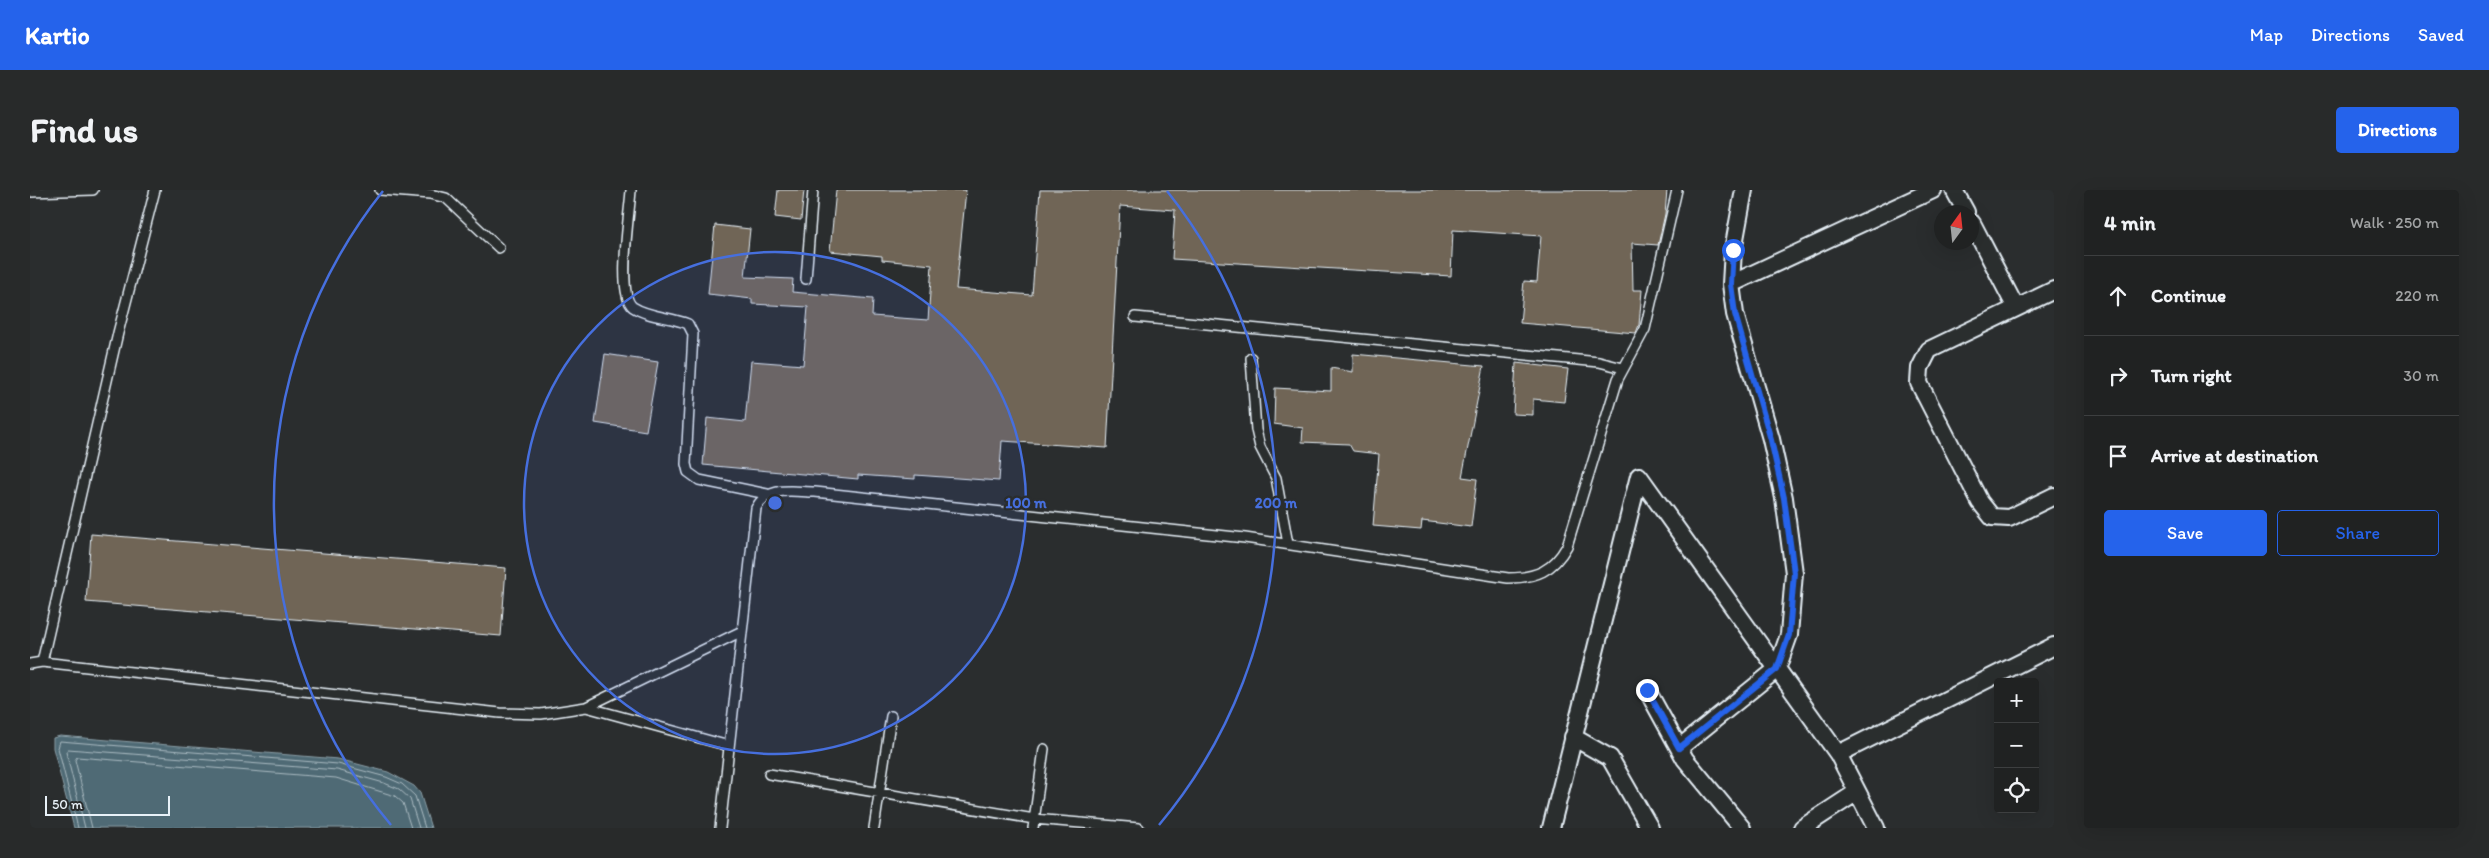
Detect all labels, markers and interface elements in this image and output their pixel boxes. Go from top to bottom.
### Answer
text: Kartio [25,21,90,50]
text: Map [2250,24,2283,46]
text: Directions [2311,24,2390,46]
text: Saved [2418,24,2464,46]
button: Directions [2336,107,2459,153]
text: Find us [30,109,138,151]
north arrow [1934,205,1979,250]
text: 4 min [2104,210,2156,235]
text: Walk · 250 m [2350,213,2439,232]
route start [1722,239,1745,262]
icon: ahead [2104,282,2132,310]
text: Continue [2151,284,2226,307]
text: 220 m [2395,286,2439,305]
icon: right [2104,362,2132,390]
text: Turn right [2151,364,2232,387]
text: 30 m [2403,366,2439,385]
icon: arrive [2104,442,2132,470]
text: Arrive at destination [2151,444,2318,467]
centre of rings [766,494,784,512]
text: 100 m [1005,494,1047,512]
text: 200 m [1255,494,1298,512]
button: Save [2104,510,2267,556]
button: Share [2277,510,2439,556]
map controls [1994,678,2039,813]
button: + [1994,678,2039,723]
route end [1636,679,1659,702]
button: − [1994,723,2039,768]
button: locate [1994,768,2039,813]
scale bar [45,793,170,816]
text: 50 m [52,796,83,813]

